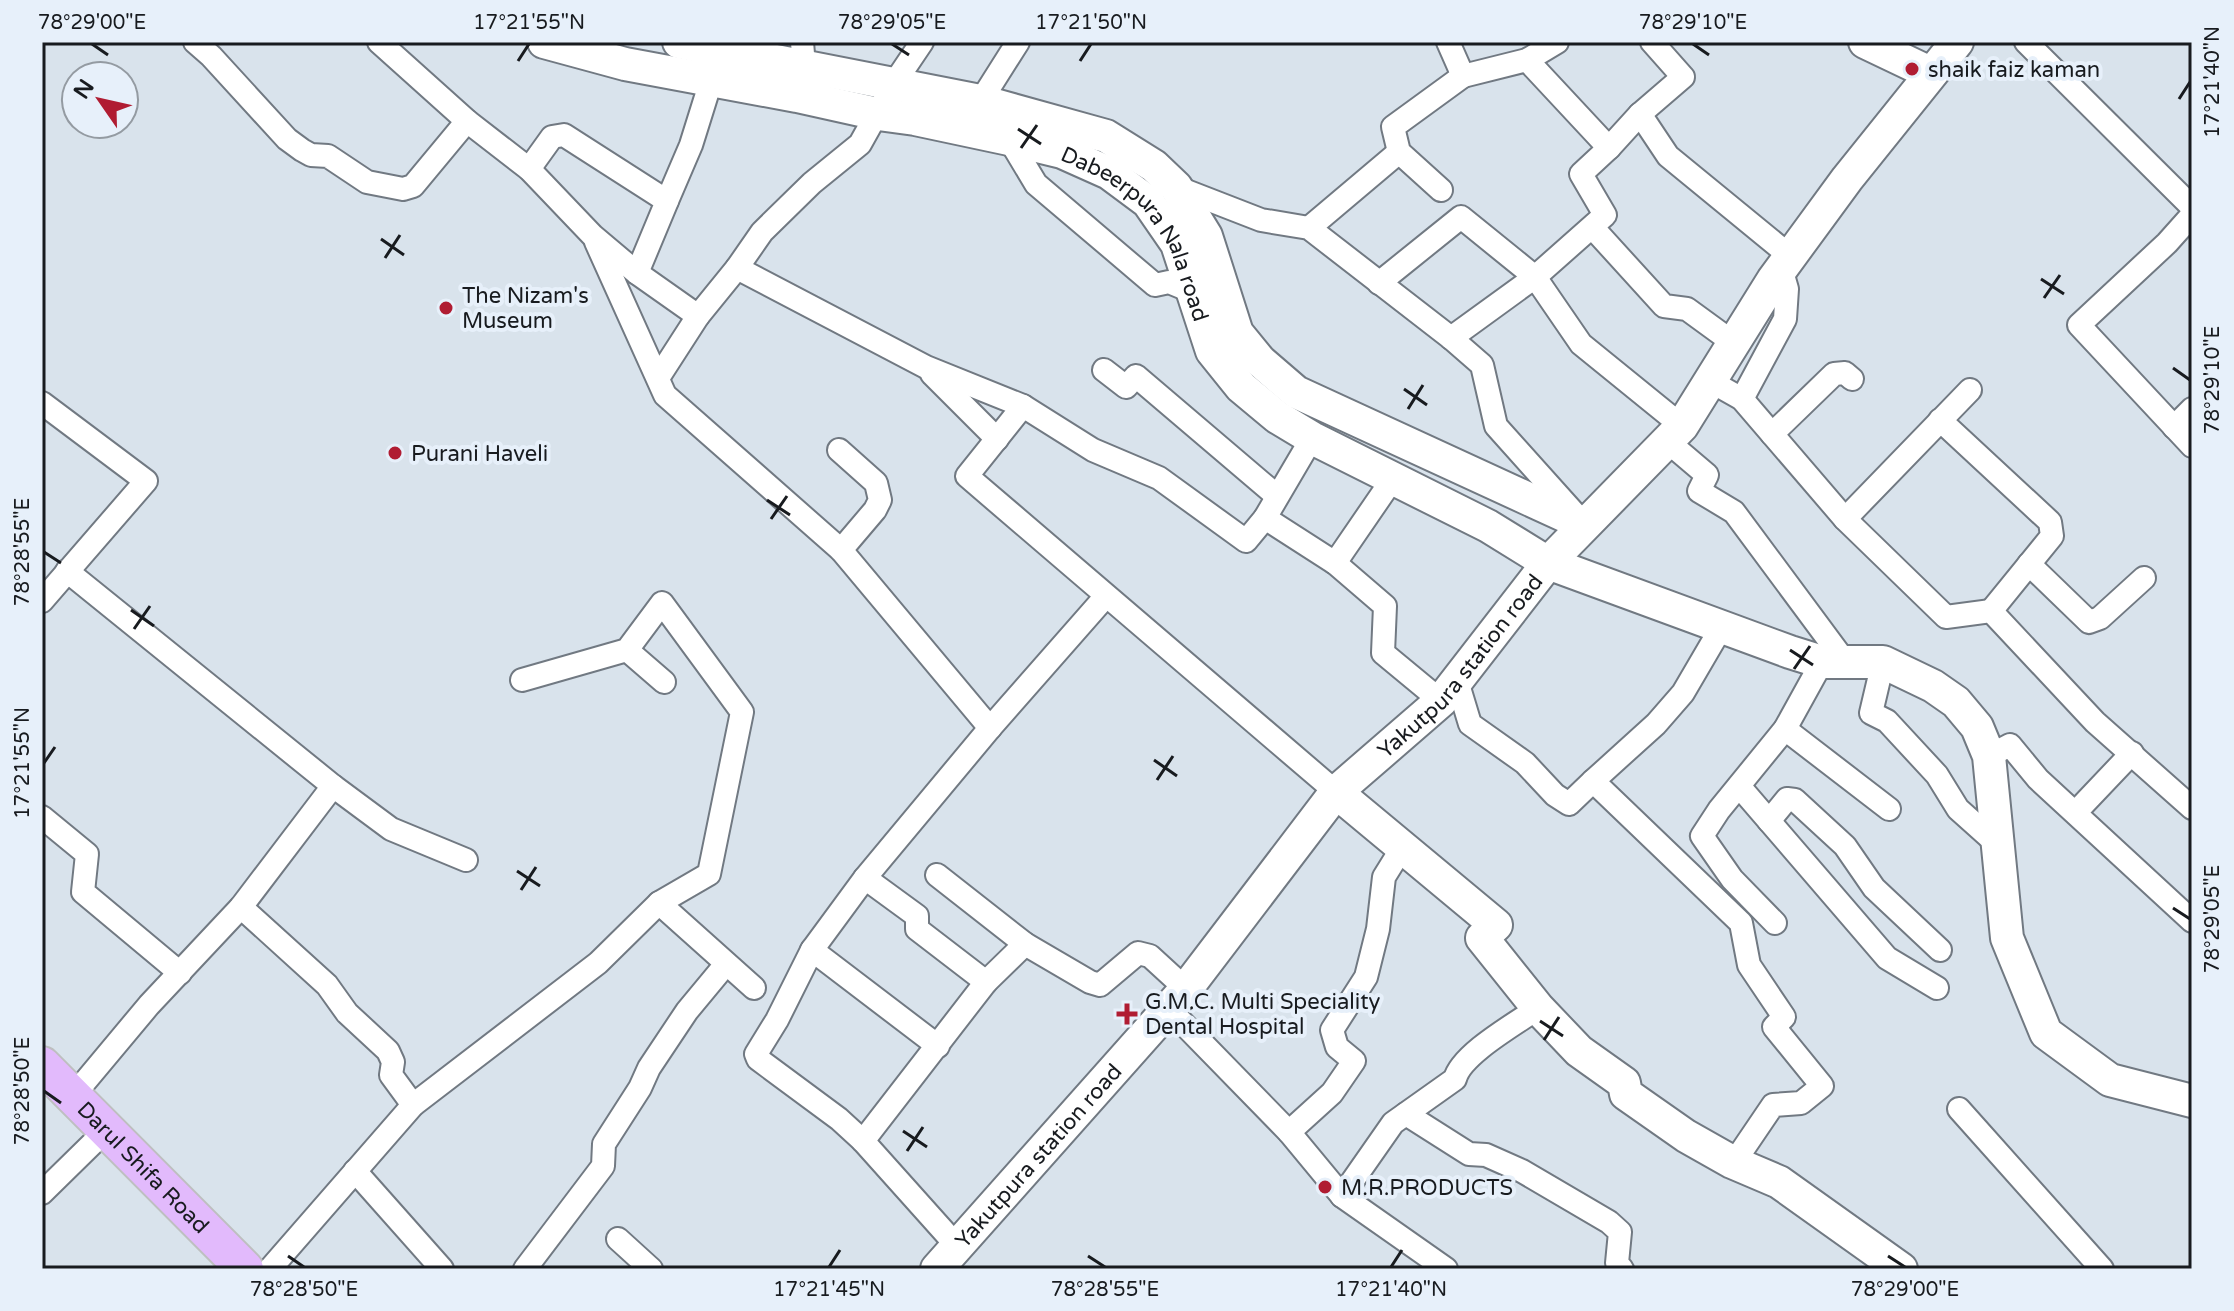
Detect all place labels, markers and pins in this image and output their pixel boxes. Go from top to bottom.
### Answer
place label: shaik faiz kaman [1928,57,2100,83]
marker: shaik faiz kaman [1903,60,1921,78]
place label: The Nizam's Museum [462,283,589,334]
marker: The Nizam's Museum [437,299,455,317]
place label: Purani Haveli [411,441,548,467]
marker: Purani Haveli [386,444,404,462]
place label: G.M.C. Multi Speciality Dental Hospital [1145,989,1380,1040]
marker: G.M.C. Multi Speciality Dental Hospital [1116,1003,1138,1025]
place label: M.R.PRODUCTS [1341,1175,1513,1201]
marker: M.R.PRODUCTS [1316,1178,1334,1196]

